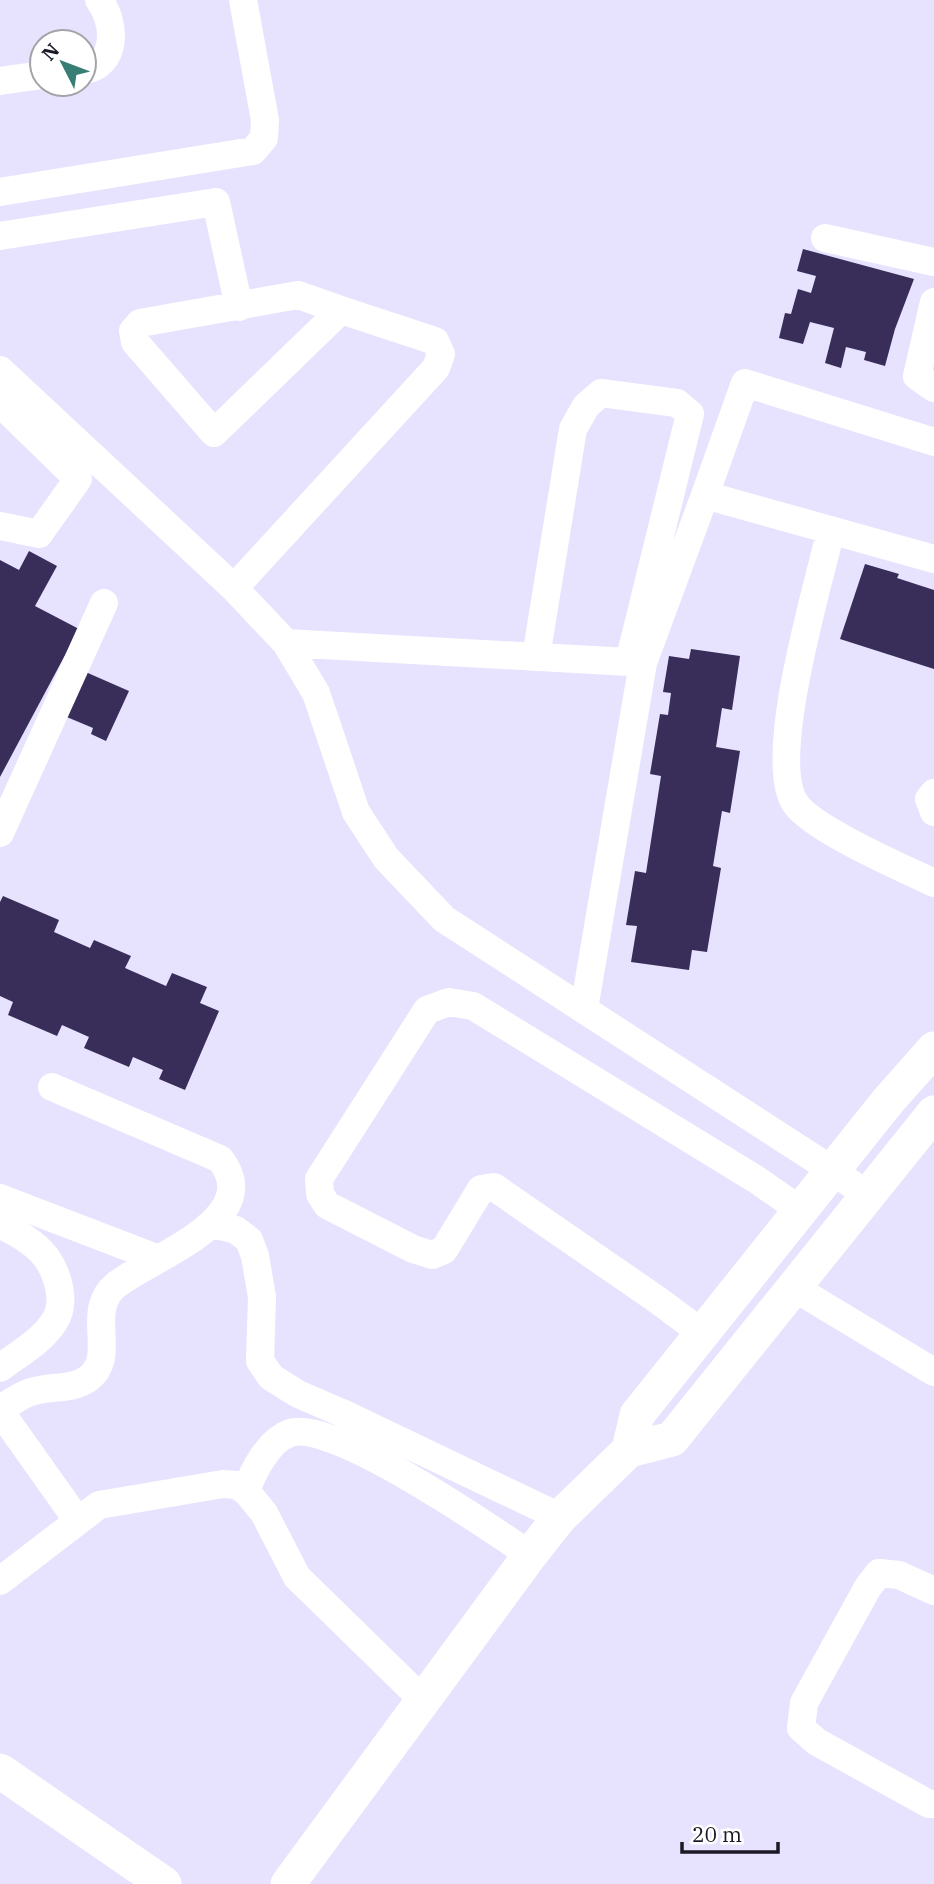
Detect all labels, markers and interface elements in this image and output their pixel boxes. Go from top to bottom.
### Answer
north arrow [28,28,98,98]
text: N [36,38,64,65]
scale bar [682,1811,778,1855]
text: 20 m [692,1820,742,1848]

